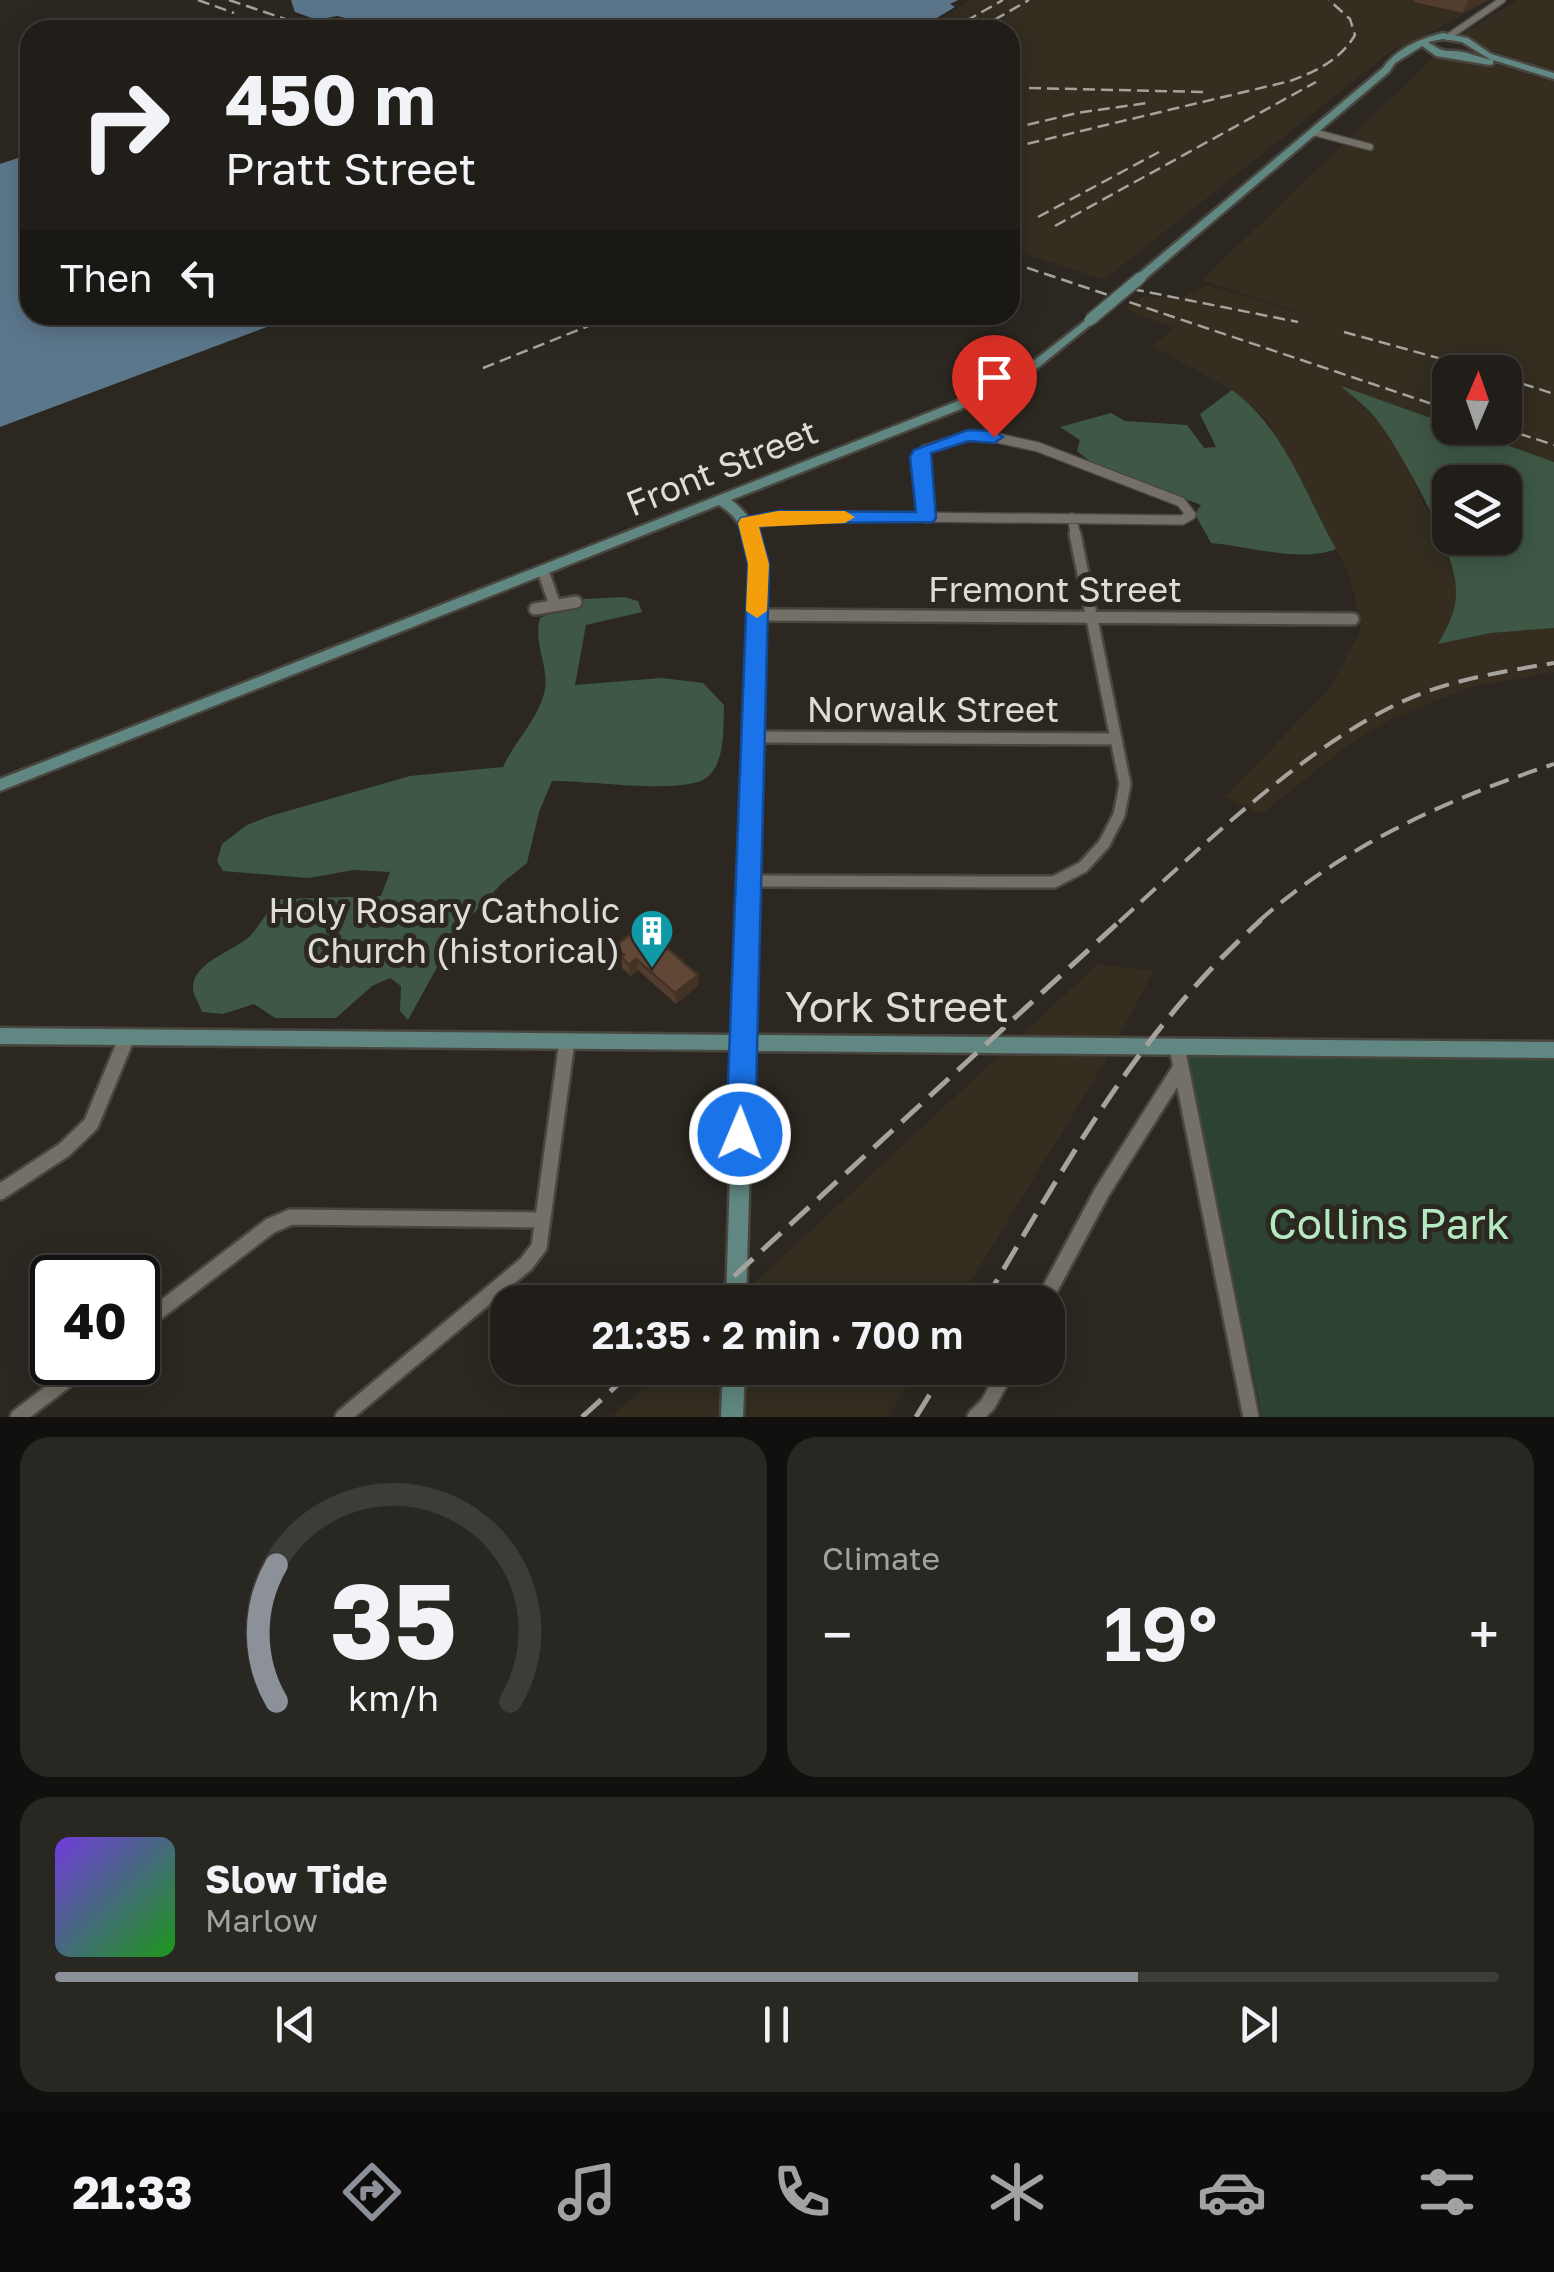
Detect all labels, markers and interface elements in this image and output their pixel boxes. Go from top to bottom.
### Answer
text: 450 m [225,56,436,140]
icon: right [60,60,190,190]
text: Pratt Street [225,141,477,195]
icon: left [172,250,227,305]
text: Then [60,255,152,300]
pin [952,335,1037,438]
icon: arrive [967,350,1022,405]
north arrow [1432,355,1522,445]
map controls [1432,355,1522,555]
street label: Front Street [620,410,823,525]
button: layers [1432,465,1522,555]
street label: Fremont Street [928,568,1182,610]
street label: Norwalk Street [807,688,1059,730]
place label: Holy Rosary Catholic Church (historical) [268,889,620,971]
building icon: Holy Rosary Catholic Church (historical) [629,908,675,969]
street label: York Street [785,981,1009,1031]
position arrow [688,1082,792,1186]
park label: Collins Park [1268,1198,1510,1248]
speed limit sign: 40 [30,1255,160,1385]
text: 21:35 · 2 min · 700 m [592,1312,963,1357]
text: Climate [822,1539,940,1577]
text: 35 [330,1557,457,1682]
text: 19° [1104,1587,1217,1678]
text: − [822,1601,852,1667]
text: + [1469,1601,1499,1667]
text: km/h [348,1676,439,1719]
text: Slow Tide [205,1856,388,1901]
text: Marlow [205,1901,318,1939]
icon: previous [268,1997,323,2052]
icon: pause [749,1997,804,2052]
icon: next [1231,1997,1286,2052]
icon: directions [337,2157,407,2227]
icon: music [552,2157,622,2227]
icon: phone [767,2157,837,2227]
icon: climate [982,2157,1052,2227]
icon: car [1197,2157,1267,2227]
icon: filters [1412,2157,1482,2227]
text: 21:33 [72,2165,192,2219]

